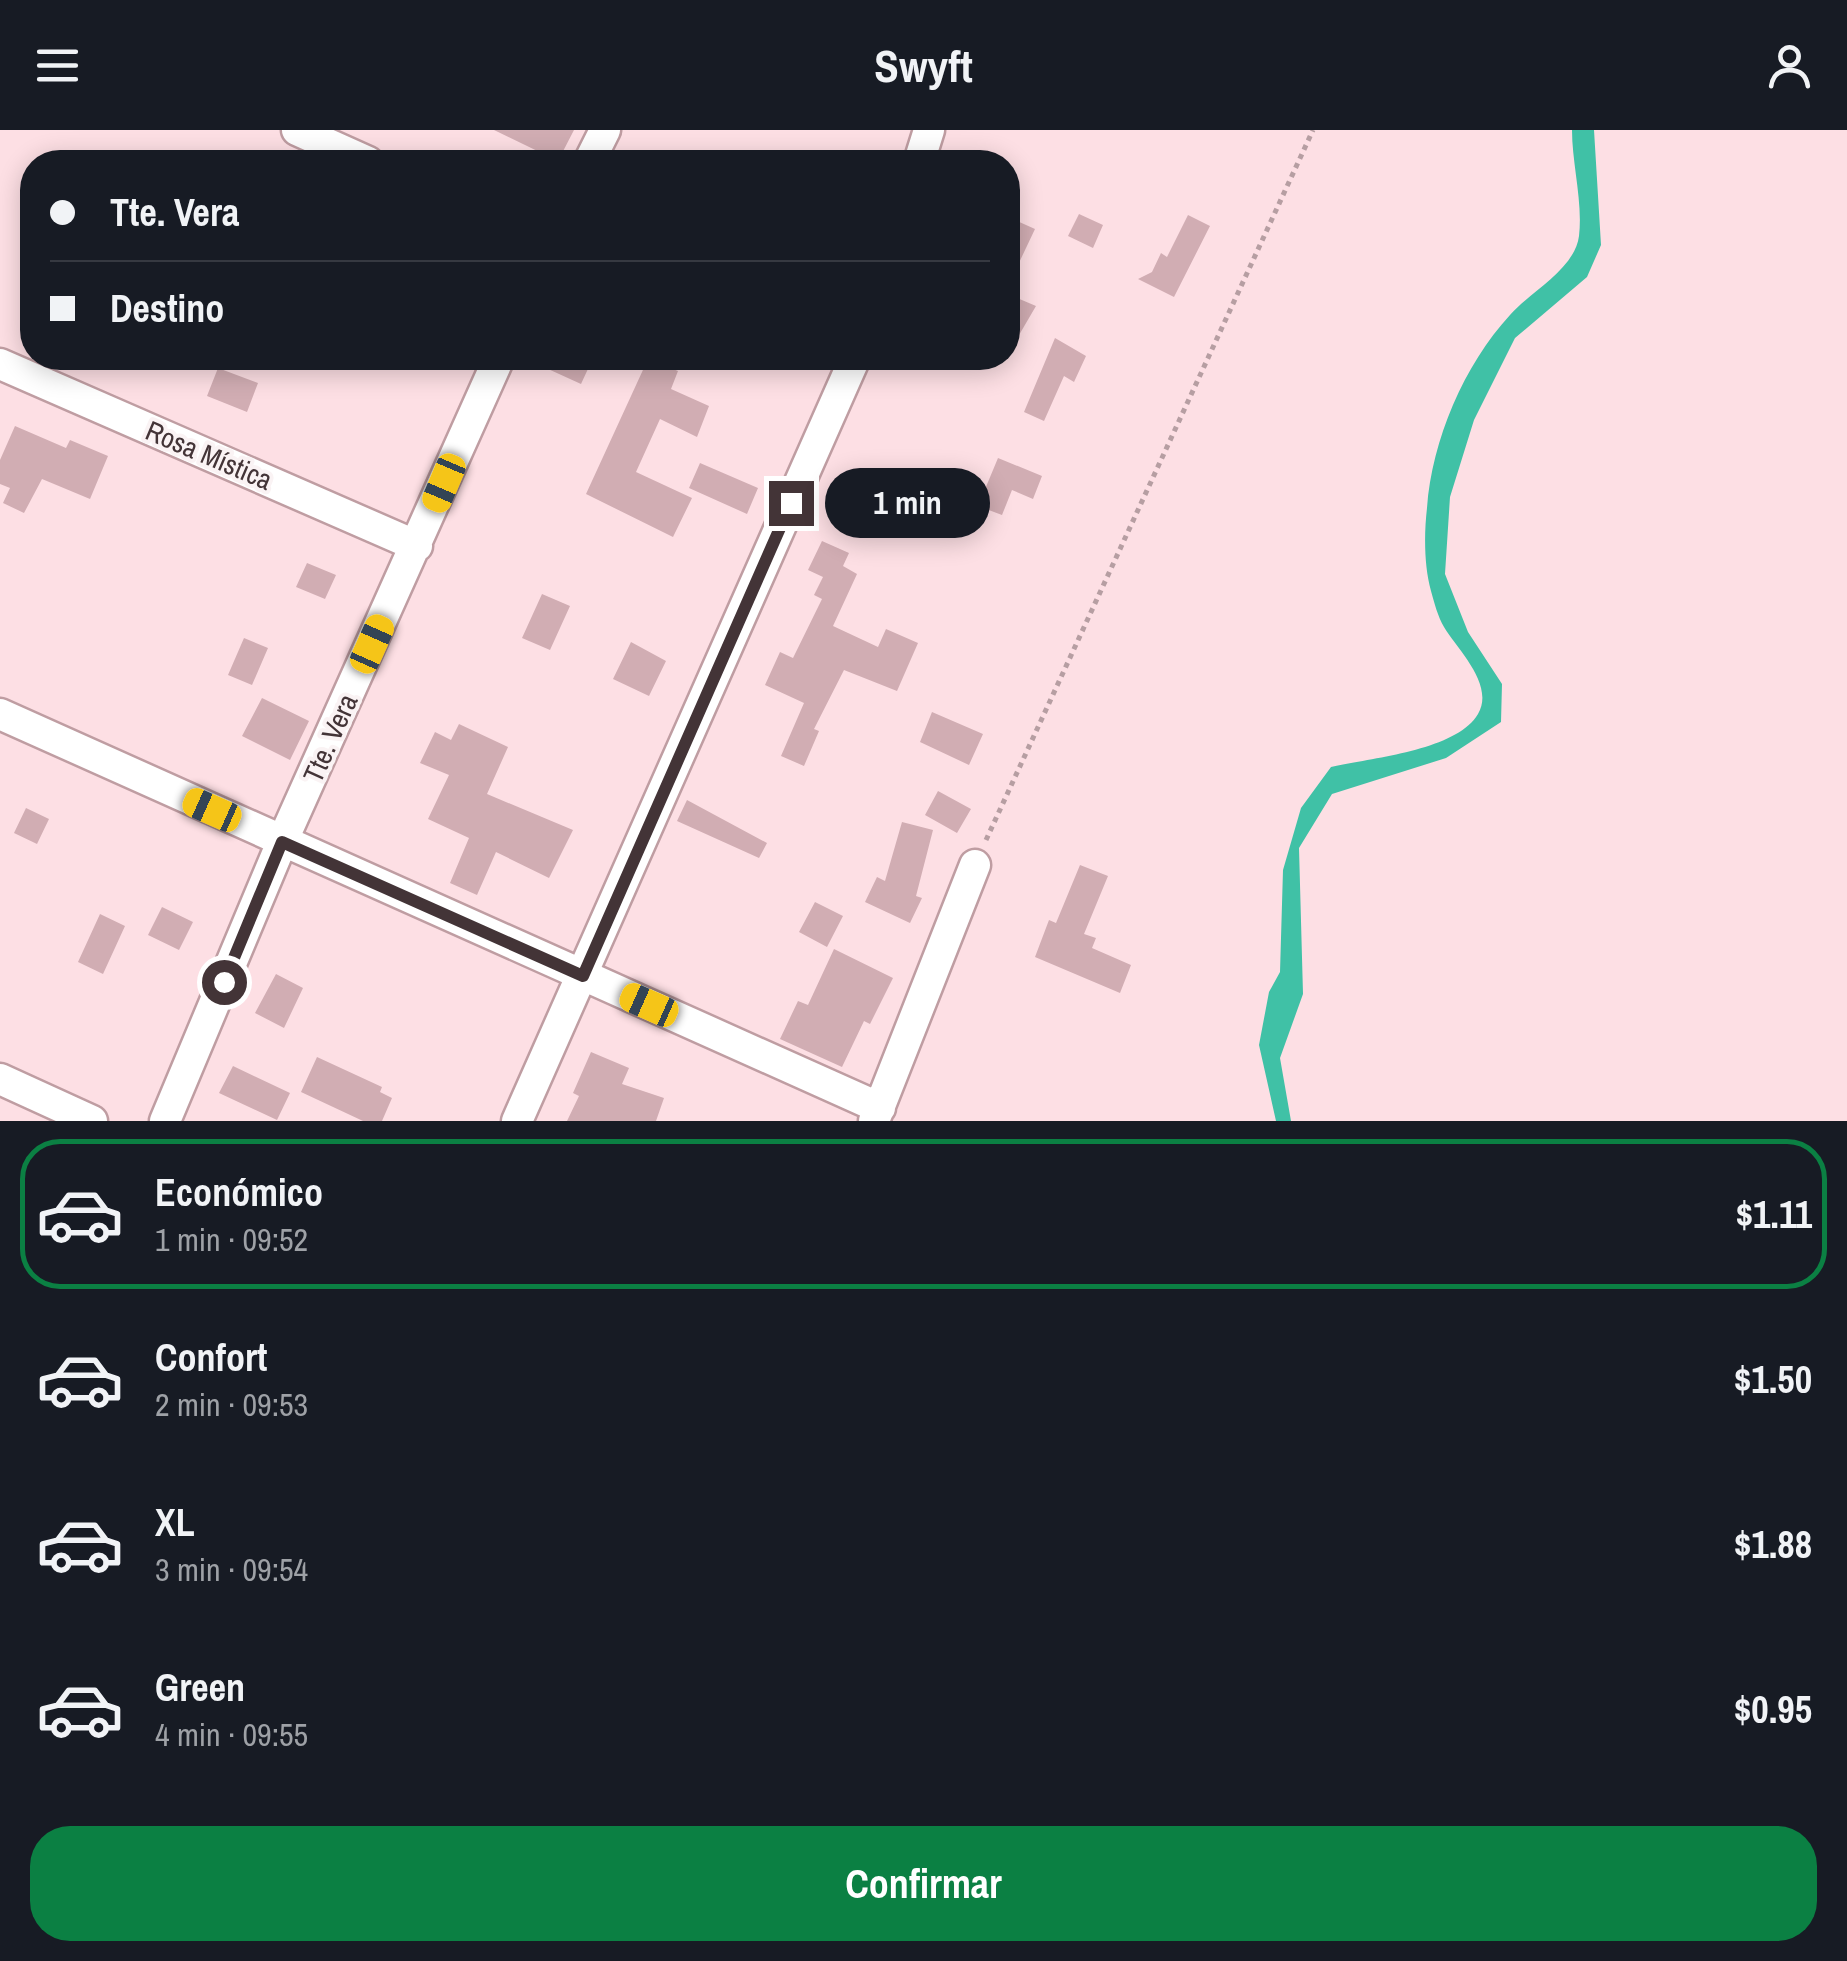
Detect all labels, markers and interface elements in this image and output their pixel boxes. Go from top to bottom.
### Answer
text: Swyft [874,35,973,96]
icon: menu [30,38,85,93]
icon: person [1762,38,1817,93]
text: Tte. Vera [110,187,239,238]
text: Destino [110,283,224,334]
street label: Rosa Mística [140,411,278,499]
car [418,450,470,516]
callout: 1 min [826,468,991,538]
route end [769,481,814,526]
text: 1 min [873,481,942,524]
car [346,610,398,678]
street label: Tte. Vera [294,687,366,788]
car [178,784,246,836]
route start [202,960,247,1005]
car [615,979,683,1031]
text: Económico [155,1167,323,1218]
icon: car [35,1169,125,1259]
text: $1.11 [1736,1189,1812,1240]
text: 1 min · 09:52 [155,1218,308,1261]
text: Confort [155,1332,267,1383]
icon: car [35,1334,125,1424]
text: $1.50 [1734,1354,1812,1405]
text: 2 min · 09:53 [155,1383,308,1426]
text: XL [155,1497,195,1548]
icon: car [35,1499,125,1589]
text: $1.88 [1734,1519,1812,1570]
text: 3 min · 09:54 [155,1548,308,1591]
text: Green [155,1662,245,1713]
icon: car [35,1664,125,1754]
text: $0.95 [1734,1684,1812,1735]
text: 4 min · 09:55 [155,1713,308,1756]
button: Confirmar [30,1826,1817,1941]

